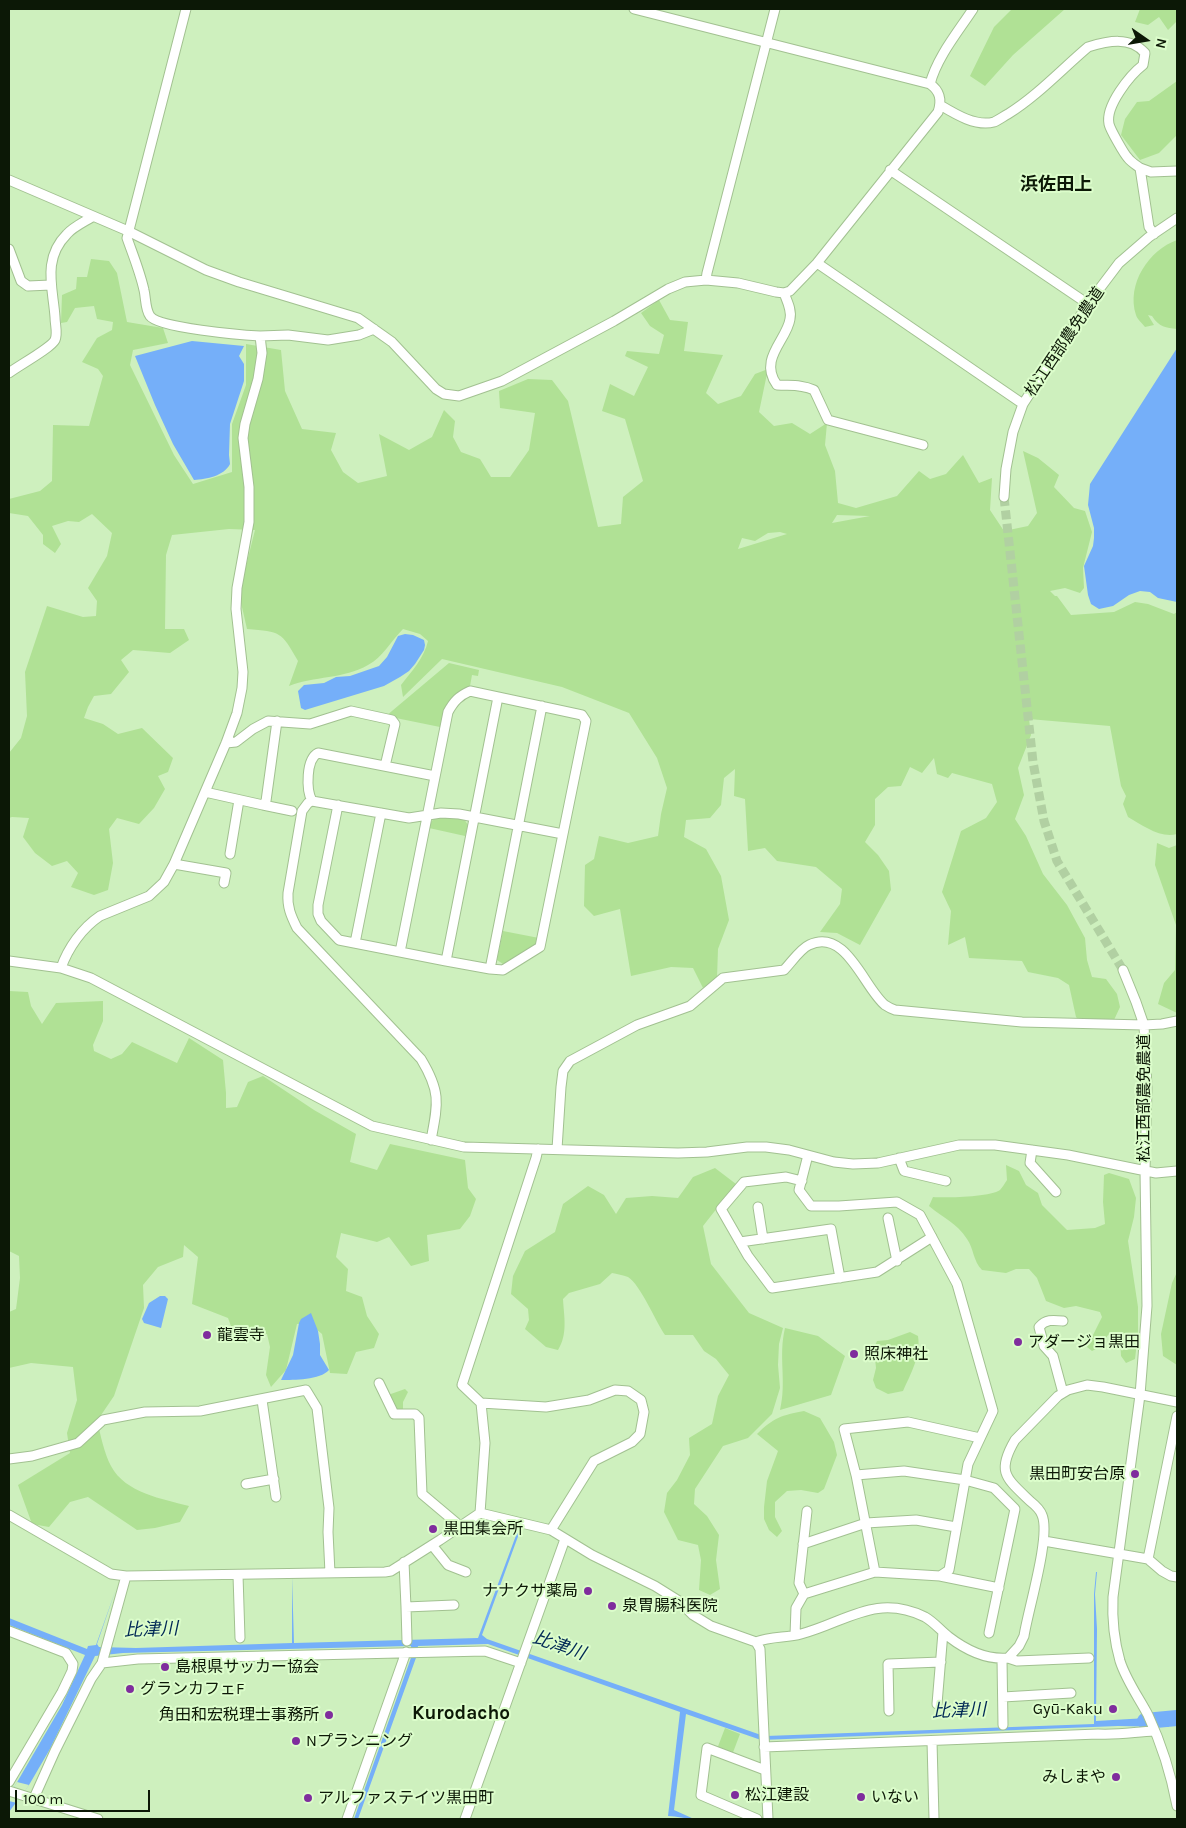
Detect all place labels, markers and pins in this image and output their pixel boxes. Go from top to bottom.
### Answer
place label: 龍雲寺 [217,1325,265,1345]
marker: 龍雲寺 [201,1329,213,1341]
place label: アダージョ黒田 [1028,1332,1140,1352]
marker: アダージョ黒田 [1012,1336,1024,1348]
place label: 照床神社 [864,1344,928,1364]
marker: 照床神社 [848,1348,860,1360]
place label: 黒田町安台原 [1029,1464,1125,1484]
marker: 黒田町安台原 [1129,1468,1141,1480]
place label: 黒田集会所 [443,1519,523,1539]
marker: 黒田集会所 [427,1523,439,1535]
place label: ナナクサ薬局 [482,1581,578,1601]
marker: ナナクサ薬局 [582,1585,594,1597]
place label: 泉胃腸科医院 [622,1596,718,1616]
marker: 泉胃腸科医院 [606,1600,618,1612]
place label: 島根県サッカー協会 [175,1657,319,1677]
marker: 島根県サッカー協会 [159,1661,171,1673]
place label: グランカフェF [140,1679,244,1699]
marker: グランカフェF [124,1683,136,1695]
place label: Gyū-Kaku [1033,1699,1103,1719]
marker: Gyū-Kaku [1107,1703,1119,1715]
place label: 角田和宏税理士事務所 [159,1705,319,1725]
marker: 角田和宏税理士事務所 [323,1709,335,1721]
place label: Nプランニング [306,1731,413,1751]
marker: Nプランニング [290,1735,302,1747]
place label: みしまや [1042,1767,1106,1787]
marker: みしまや [1110,1771,1122,1783]
place label: 松江建設 [745,1785,809,1805]
place label: いない [871,1787,919,1807]
place label: アルファステイツ黒田町 [318,1788,494,1808]
marker: 松江建設 [729,1789,741,1801]
marker: いない [855,1791,867,1803]
marker: アルファステイツ黒田町 [302,1792,314,1804]

